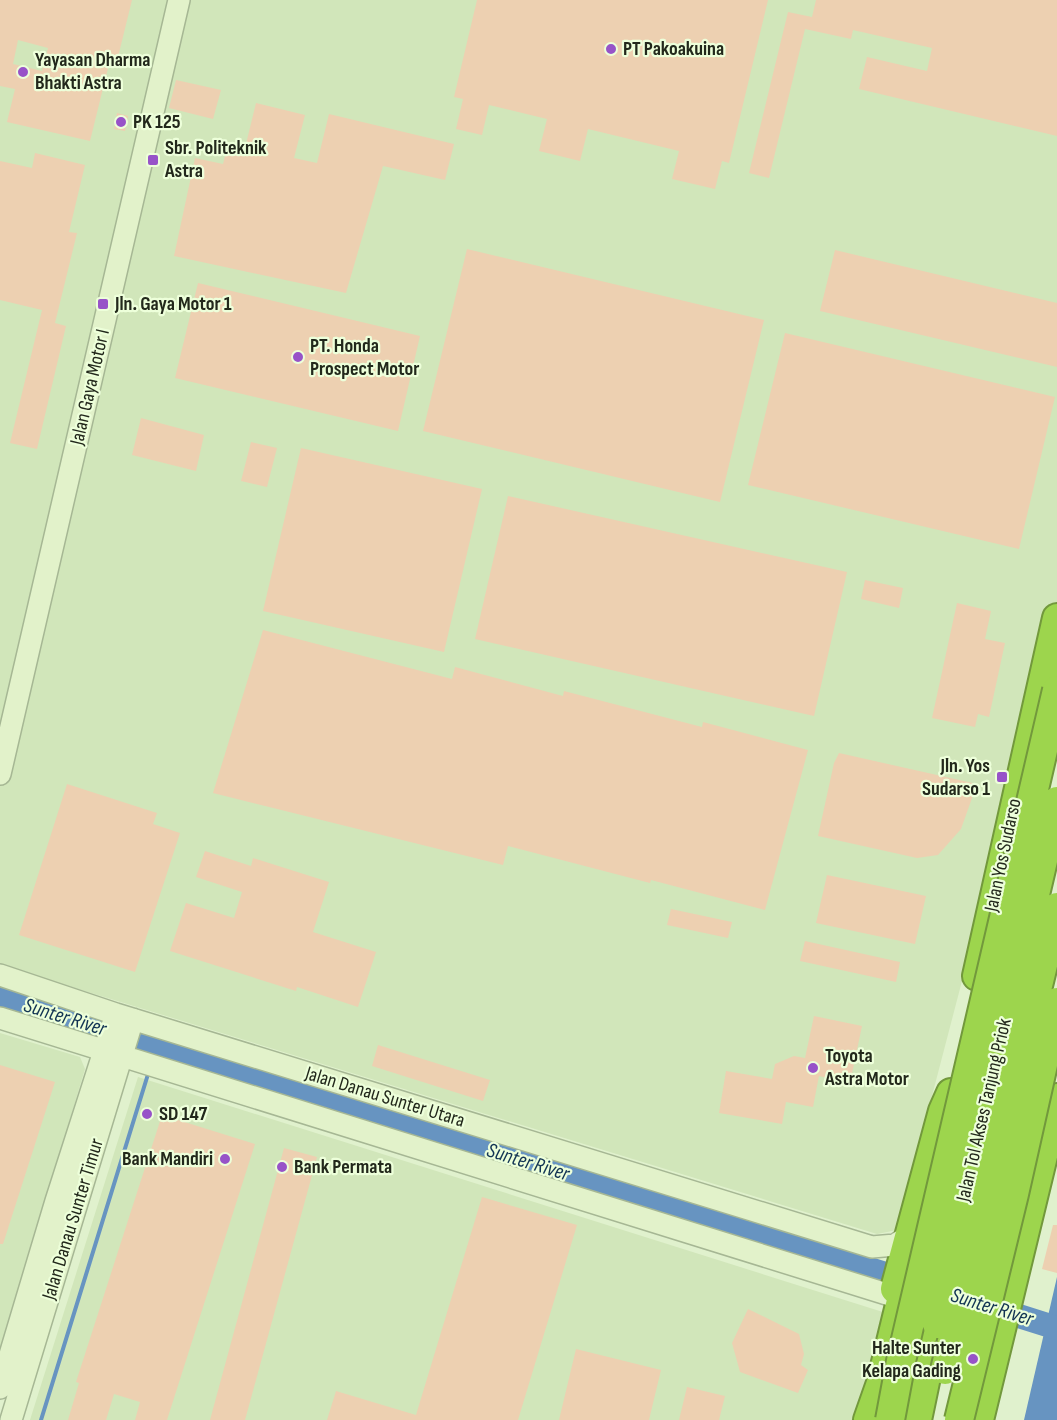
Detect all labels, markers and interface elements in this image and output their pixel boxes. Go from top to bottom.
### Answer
place label: PT Pakoakuina [623,37,724,61]
marker: PT Pakoakuina [604,42,618,56]
place label: Yayasan Dharma Bhakti Astra [35,48,150,95]
marker: Yayasan Dharma Bhakti Astra [16,65,30,79]
place label: PK 125 [133,110,181,134]
marker: PK 125 [114,115,128,129]
place label: Sbr. Politeknik Astra [164,136,267,183]
marker: Sbr. Politeknik Astra [146,153,160,167]
place label: Jln. Gaya Motor 1 [114,292,232,316]
marker: Jln. Gaya Motor 1 [96,297,110,311]
street label: Jalan Gaya Motor I [65,327,115,448]
place label: PT. Honda Prospect Motor [310,334,419,381]
marker: PT. Honda Prospect Motor [291,350,305,364]
place label: Jln. Yos Sudarso 1 [922,754,990,801]
marker: Jln. Yos Sudarso 1 [995,770,1009,784]
street label: Jalan Yos Sudarso [979,796,1027,915]
water label: Sunter River [21,993,110,1042]
street label: Jalan Tol Akses Tanjung Priok [951,1016,1017,1205]
place label: Toyota Astra Motor [824,1044,909,1091]
street label: Jalan Danau Sunter Utara [301,1061,468,1133]
marker: Toyota Astra Motor [806,1061,820,1075]
place label: SD 147 [159,1102,208,1126]
marker: SD 147 [140,1107,154,1121]
street label: Jalan Danau Sunter Timur [37,1135,109,1304]
water label: Sunter River [484,1138,573,1187]
place label: Bank Mandiri [122,1147,213,1171]
marker: Bank Mandiri [218,1152,232,1166]
place label: Bank Permata [294,1155,392,1179]
marker: Bank Permata [275,1160,289,1174]
water label: Sunter River [948,1283,1037,1332]
place label: Halte Sunter Kelapa Gading [862,1336,962,1383]
marker: Halte Sunter Kelapa Gading [966,1352,980,1366]

